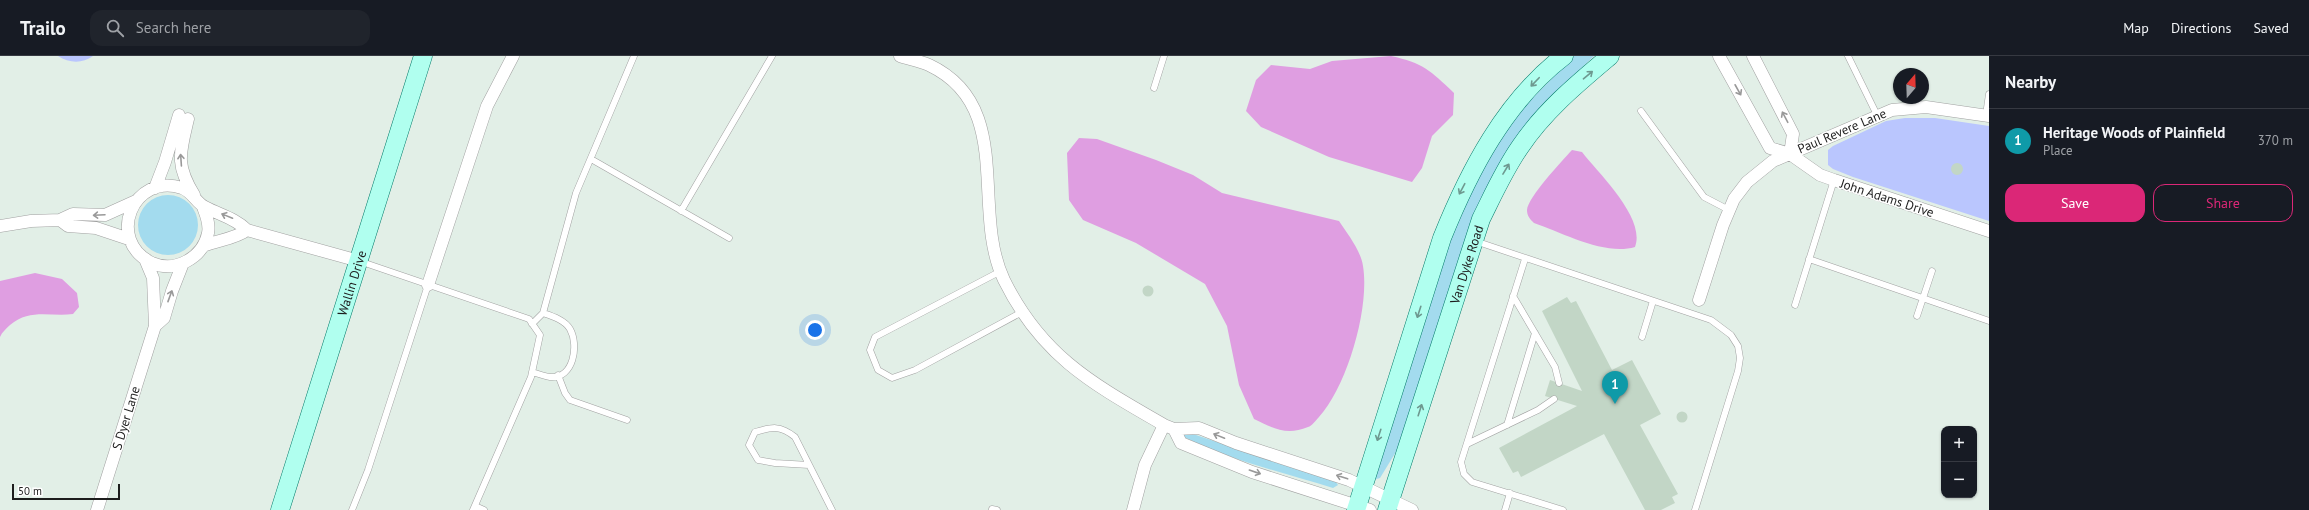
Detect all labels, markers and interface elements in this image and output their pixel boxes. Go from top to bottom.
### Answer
search box [90,10,370,46]
text: Trailo [20,16,66,40]
icon: search [104,17,126,39]
text: Search here [136,18,211,37]
text: Map [2123,19,2149,37]
text: Directions [2171,19,2231,37]
text: Saved [2253,19,2289,37]
north arrow [1893,68,1929,104]
one-way arrow [1583,70,1593,79]
text: Nearby [2005,71,2056,93]
one-way arrow [1530,77,1540,87]
one-way arrow [1735,84,1742,96]
street label: Paul Revere Lane [1795,105,1889,157]
one-way arrow [1780,111,1788,123]
text: Heritage Woods of Plainfield [2043,123,2225,142]
text: 1 [2014,132,2022,149]
text: 370 m [2258,132,2293,149]
text: Place [2043,142,2073,159]
one-way arrow [177,154,185,167]
one-way arrow [1503,163,1511,175]
street label: John Adams Drive [1837,175,1936,221]
one-way arrow [1458,183,1465,195]
button: Save [2005,184,2145,222]
button: Share [2153,184,2293,222]
one-way arrow [93,211,106,218]
one-way arrow [221,212,233,220]
street label: Van Dyke Road [1445,223,1487,307]
street label: Wallin Drive [333,248,370,318]
one-way arrow [167,289,174,302]
one-way arrow [1415,305,1422,318]
your location [805,320,825,340]
pin: 1 [1602,371,1628,404]
street label: S Dyer Lane [108,384,144,452]
one-way arrow [1417,403,1424,416]
map controls [1941,426,1977,498]
button: + [1941,426,1977,462]
one-way arrow [1375,429,1382,442]
one-way arrow [1213,432,1225,439]
button: − [1941,462,1977,498]
one-way arrow [1249,469,1261,477]
one-way arrow [1336,473,1348,481]
scale bar [12,482,120,501]
text: 50 m [18,484,42,498]

